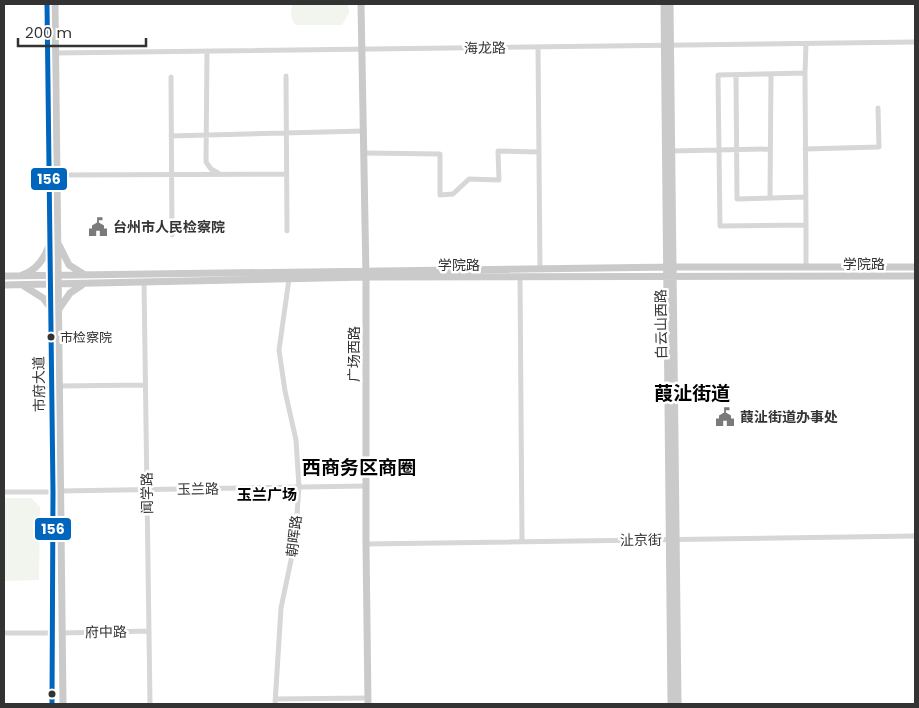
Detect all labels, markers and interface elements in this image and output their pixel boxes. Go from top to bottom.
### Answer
scale bar [18,15,145,47]
text: 200 m [25,22,72,43]
street label: 海龙路 [464,38,506,58]
line badge: 156 [30,167,68,191]
text: 156 [37,169,61,189]
public building icon: 台州市人民检察院 [87,216,109,238]
place label: 台州市人民检察院 [113,217,225,237]
street label: 学院路 [843,254,885,274]
street label: 学院路 [438,255,480,275]
street label: 白云山西路 [650,289,672,359]
street label: 广场西路 [344,326,364,382]
place label: 市检察院 [60,328,112,347]
marker: 市检察院 [46,332,56,342]
street label: 市府大道 [29,356,49,412]
district label: 葭沚街道 [654,380,730,407]
public building icon: 葭沚街道办事处 [714,406,736,428]
place label: 葭沚街道办事处 [740,407,838,427]
district label: 西商务区商圈 [302,454,416,481]
street label: 闻学路 [137,472,157,514]
street label: 玉兰路 [177,479,219,499]
district label: 玉兰广场 [237,484,297,505]
street label: 朝晖路 [282,514,306,558]
line badge: 156 [34,517,72,541]
text: 156 [41,519,65,539]
street label: 沚京街 [620,530,662,550]
street label: 府中路 [85,622,127,642]
unlabelled marker [47,689,57,699]

